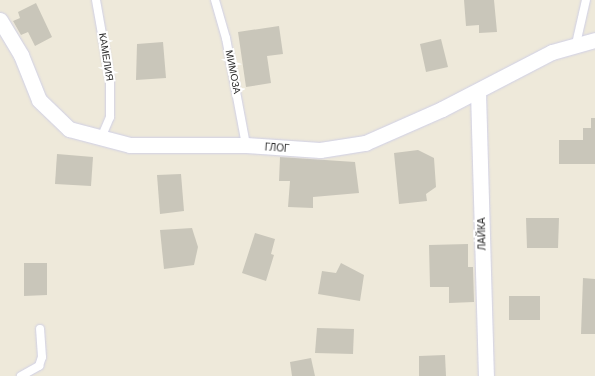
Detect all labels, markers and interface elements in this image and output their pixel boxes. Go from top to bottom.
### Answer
street label: КАМЕЛИЯ [96,32,116,82]
street label: МИМОЗА [223,49,243,95]
street label: ГЛОГ [264,141,290,155]
street label: ЛАЙКА [476,217,488,251]

